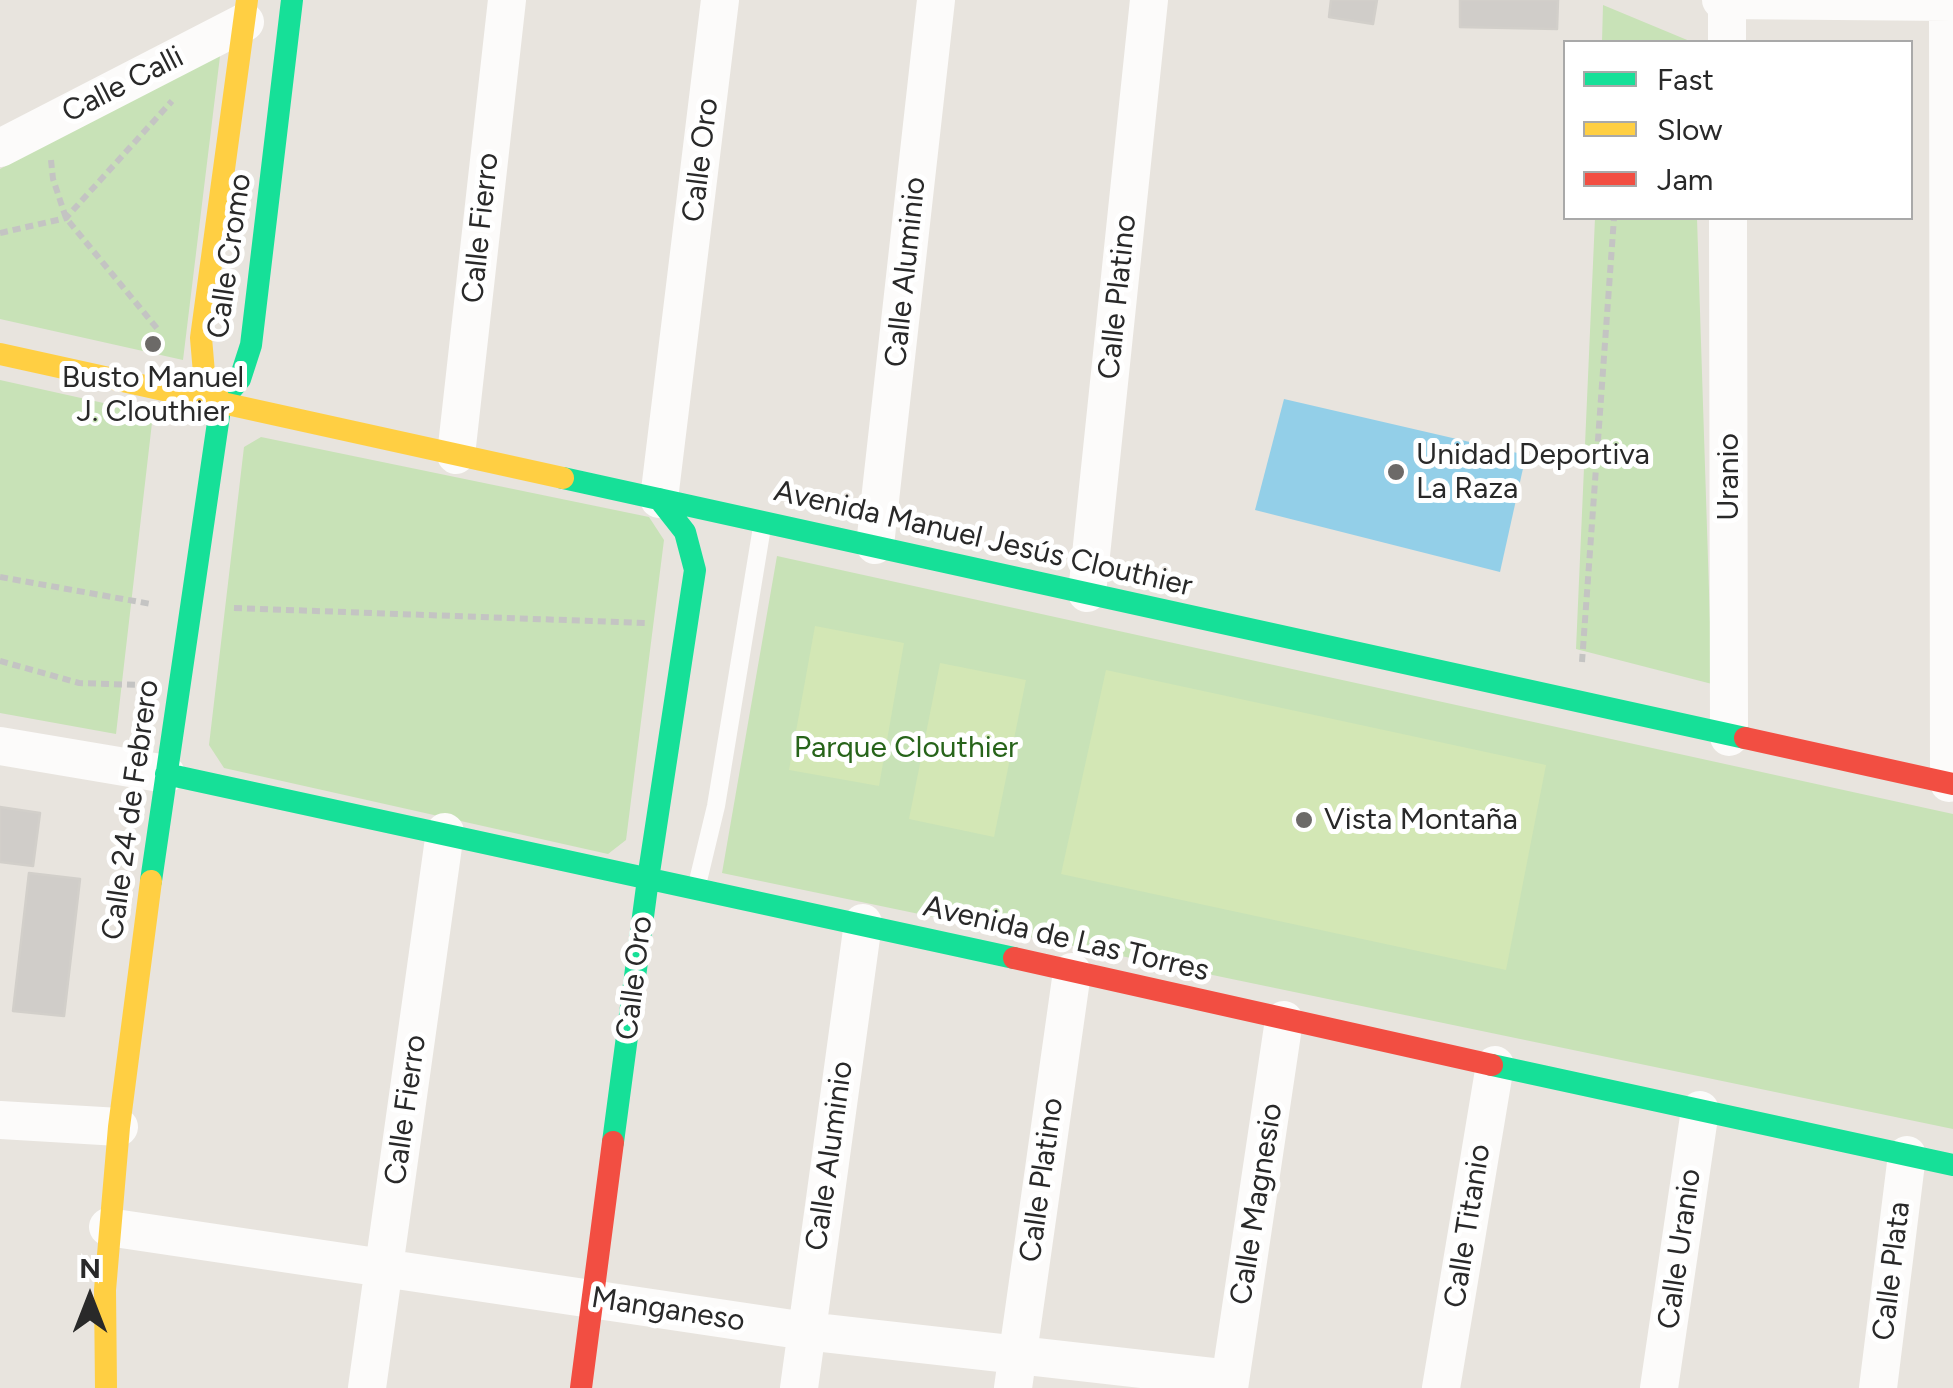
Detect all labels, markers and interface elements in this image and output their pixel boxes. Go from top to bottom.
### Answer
street label: Calle Calli [56,39,190,131]
legend [1563,40,1913,220]
text: Fast [1657,61,1714,98]
street label: Calle Oro [676,96,726,224]
text: Slow [1657,111,1723,148]
street label: Calle Fierro [455,151,507,305]
text: Jam [1657,161,1713,198]
street label: Calle Cromo [201,171,259,341]
street label: Calle Aluminio [878,175,934,369]
street label: Calle Platino [1091,213,1145,381]
marker: Busto Manuel J. Clouthier [142,333,164,355]
place label: Busto Manuel J. Clouthier [62,360,244,430]
street label: Uranio [1711,433,1747,521]
place label: Unidad Deportiva La Raza [1416,437,1650,508]
marker: Unidad Deportiva La Raza [1385,461,1407,483]
street label: Avenida Manuel Jesús Clouthier [770,473,1196,605]
street label: Calle 24 de Febrero [95,678,167,942]
park label: Parque Clouthier [794,730,1018,766]
place label: Vista Montaña [1324,802,1518,838]
marker: Vista Montaña [1293,809,1315,831]
street label: Avenida de Las Torres [920,889,1212,989]
street label: Calle Oro [610,914,660,1042]
street label: Calle Fierro [378,1033,434,1187]
street label: Calle Aluminio [799,1059,861,1253]
street label: Calle Platino [1013,1095,1071,1265]
street label: Calle Magnesio [1223,1101,1291,1307]
street label: Calle Titanio [1437,1142,1499,1310]
street label: Calle Uranio [1651,1166,1709,1332]
street label: Calle Plata [1866,1199,1918,1343]
north arrow [40,1248,140,1348]
text: N [79,1251,101,1285]
street label: Manganeso [589,1280,747,1340]

